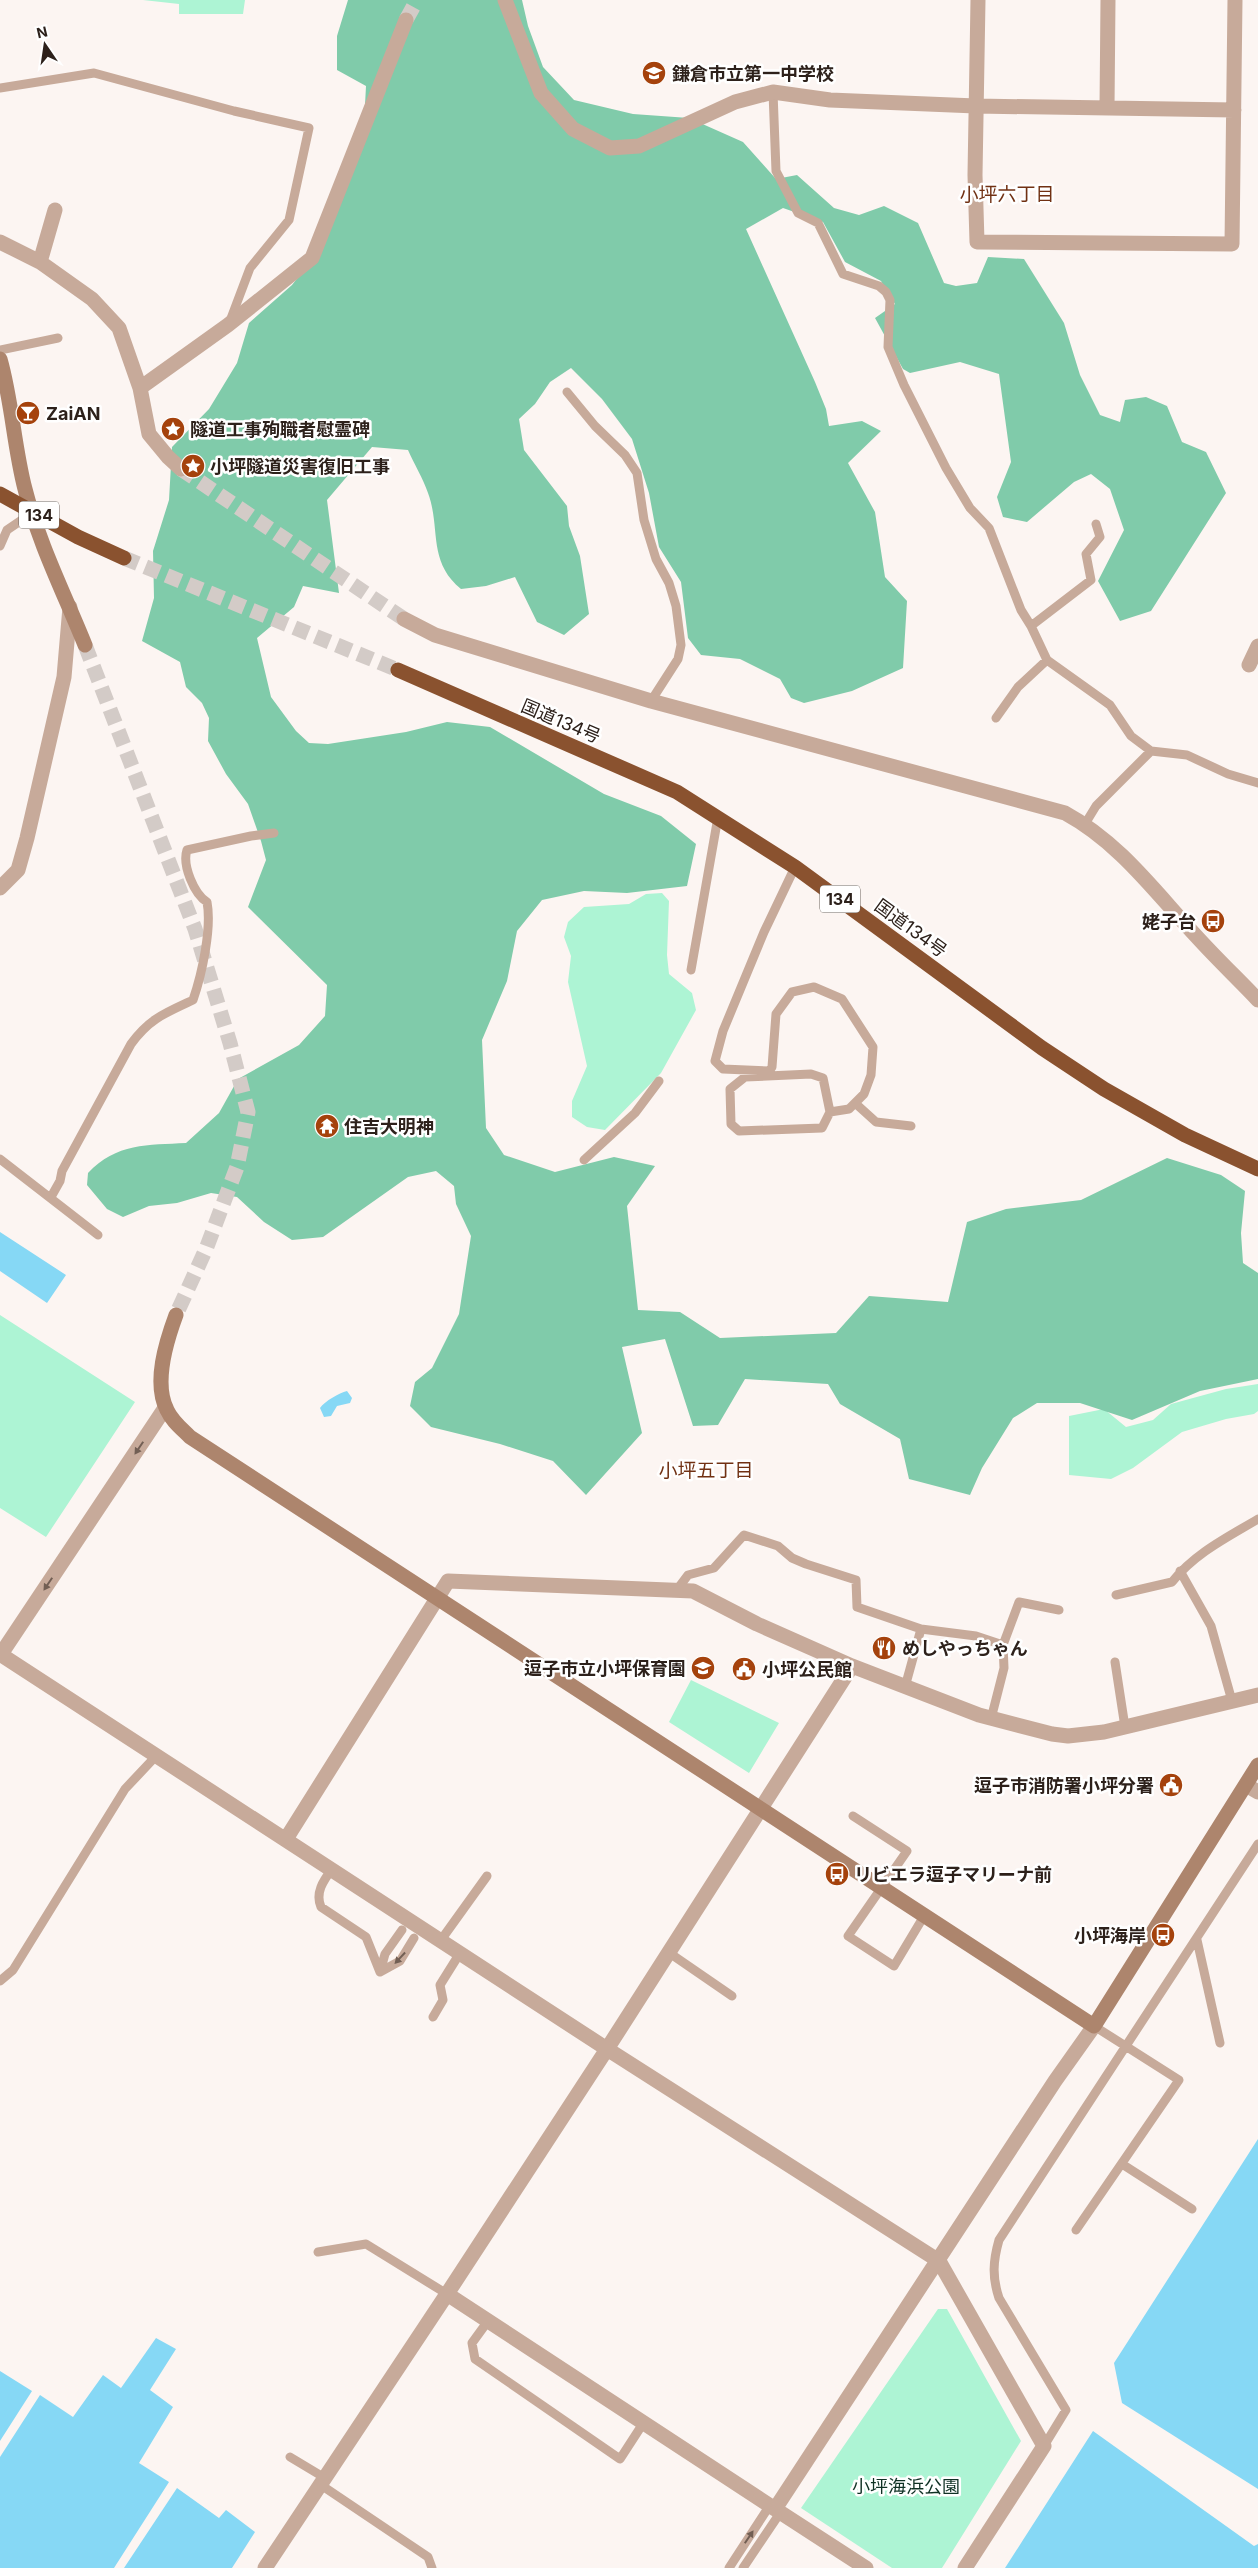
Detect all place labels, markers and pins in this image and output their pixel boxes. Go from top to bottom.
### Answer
school or university icon: 鎌倉市立第一中学校 [641,60,667,86]
place label: 鎌倉市立第一中学校 [672,63,834,84]
bar icon: ZaiAN [15,400,41,426]
place label: ZaiAN [46,403,100,424]
place icon: 隧道工事殉職者慰霊碑 [160,416,186,442]
place label: 隧道工事殉職者慰霊碑 [190,419,370,440]
place icon: 小坪隧道災害復旧工事 [180,453,206,479]
place label: 小坪隧道災害復旧工事 [210,456,390,477]
bus stop icon: 姥子台 [1200,908,1226,934]
place label: 姥子台 [1142,911,1196,932]
temple icon: 住吉大明神 [314,1113,340,1139]
place label: 住吉大明神 [344,1116,434,1137]
restaurant icon: めしやっちゃん [871,1635,897,1661]
place label: めしやっちゃん [902,1638,1028,1659]
school or university icon: 逗子市立小坪保育園 [690,1655,716,1681]
public building icon: 小坪公民館 [731,1656,757,1682]
place label: 逗子市立小坪保育園 [524,1658,686,1679]
place label: 小坪公民館 [762,1659,852,1680]
public building icon: 逗子市消防署小坪分署 [1158,1772,1184,1798]
place label: 逗子市消防署小坪分署 [974,1775,1154,1796]
bus stop icon: リビエラ逗子マリーナ前 [824,1861,850,1887]
place label: リビエラ逗子マリーナ前 [854,1864,1052,1885]
bus stop icon: 小坪海岸 [1150,1922,1176,1948]
place label: 小坪海岸 [1074,1925,1146,1946]

